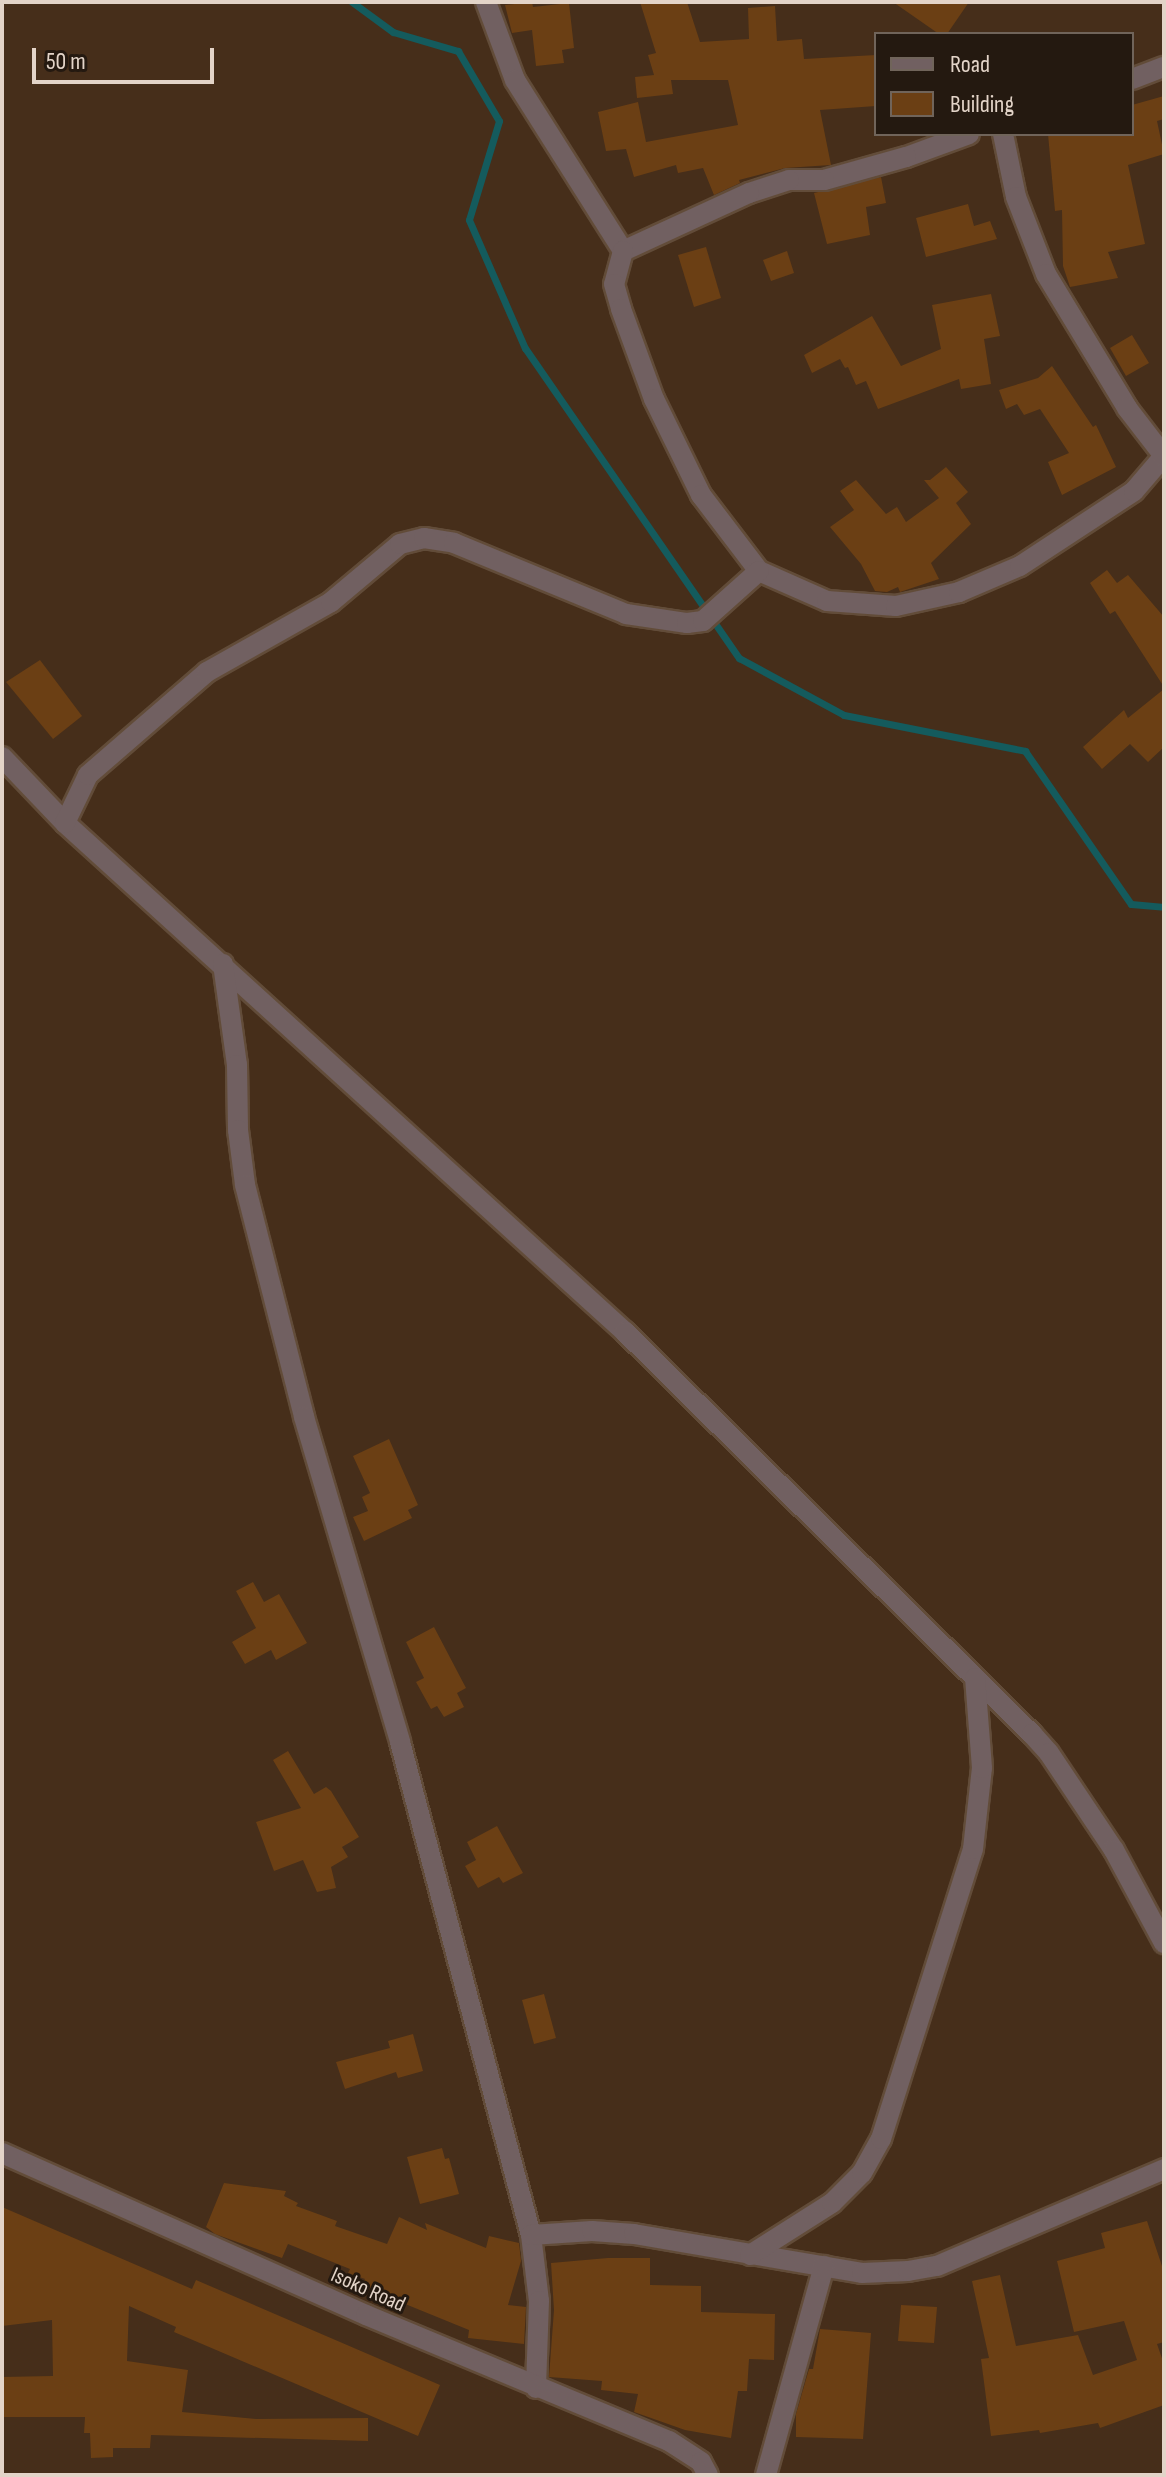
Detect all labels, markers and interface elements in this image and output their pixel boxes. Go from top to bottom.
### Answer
scale bar [36,32,218,82]
legend [874,32,1134,136]
text: 50 m [46,47,86,76]
text: Road [950,50,990,79]
text: Building [950,90,1014,119]
street label: Isoko Road [327,2262,409,2318]

